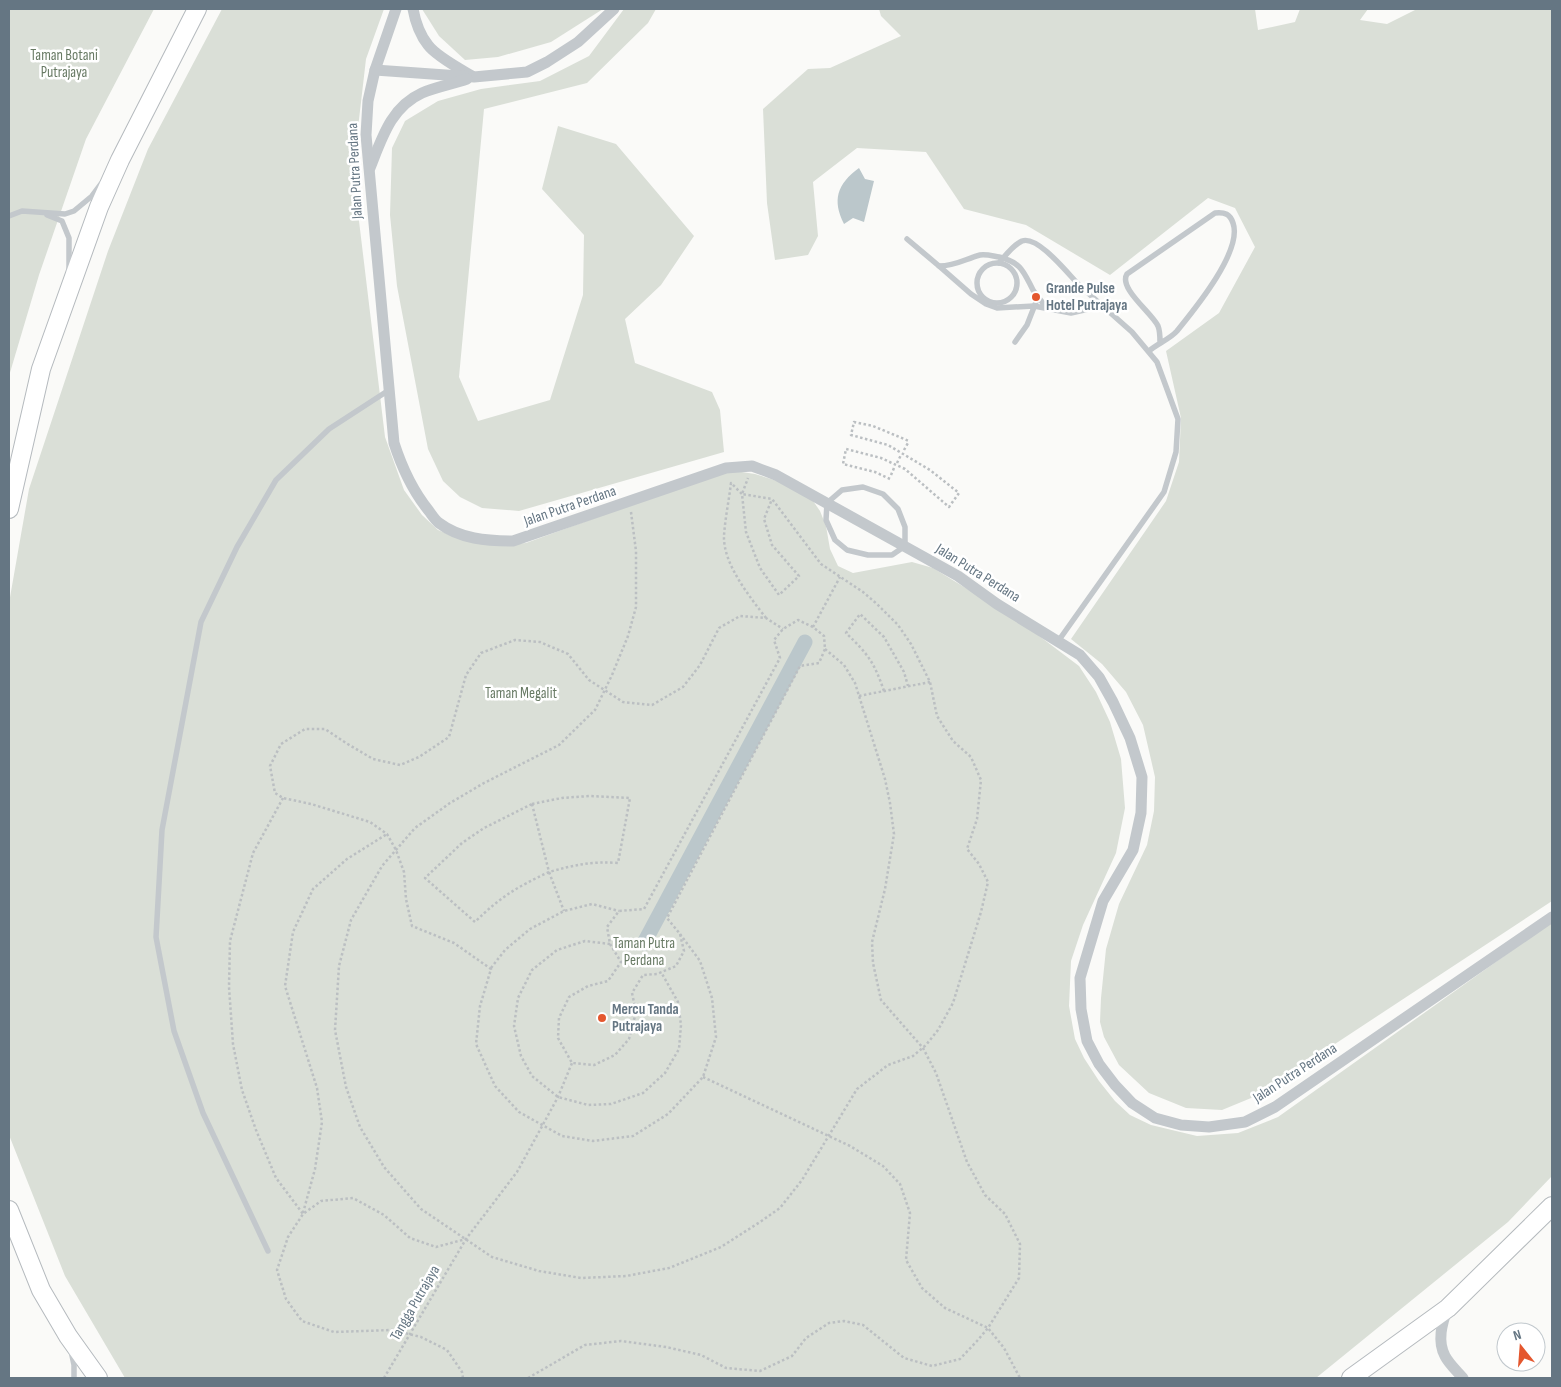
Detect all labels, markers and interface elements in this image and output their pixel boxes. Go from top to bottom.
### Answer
park label: Taman Botani Putrajaya [30,46,98,82]
street label: Jalan Putra Perdana [343,122,367,221]
place label: Grande Pulse Hotel Putrajaya [1046,279,1127,315]
marker: Grande Pulse Hotel Putrajaya [1030,291,1042,303]
street label: Jalan Putra Perdana [520,481,619,531]
street label: Jalan Putra Perdana [931,539,1024,607]
park label: Taman Megalit [485,684,557,703]
park label: Taman Putra Perdana [613,934,675,970]
place label: Mercu Tanda Putrajaya [612,1000,679,1036]
marker: Mercu Tanda Putrajaya [596,1012,608,1024]
street label: Jalan Putra Perdana [1249,1039,1341,1108]
street label: Tangga Putrajaya [386,1262,444,1344]
north arrow [1496,1322,1546,1372]
text: N [1511,1326,1523,1344]

